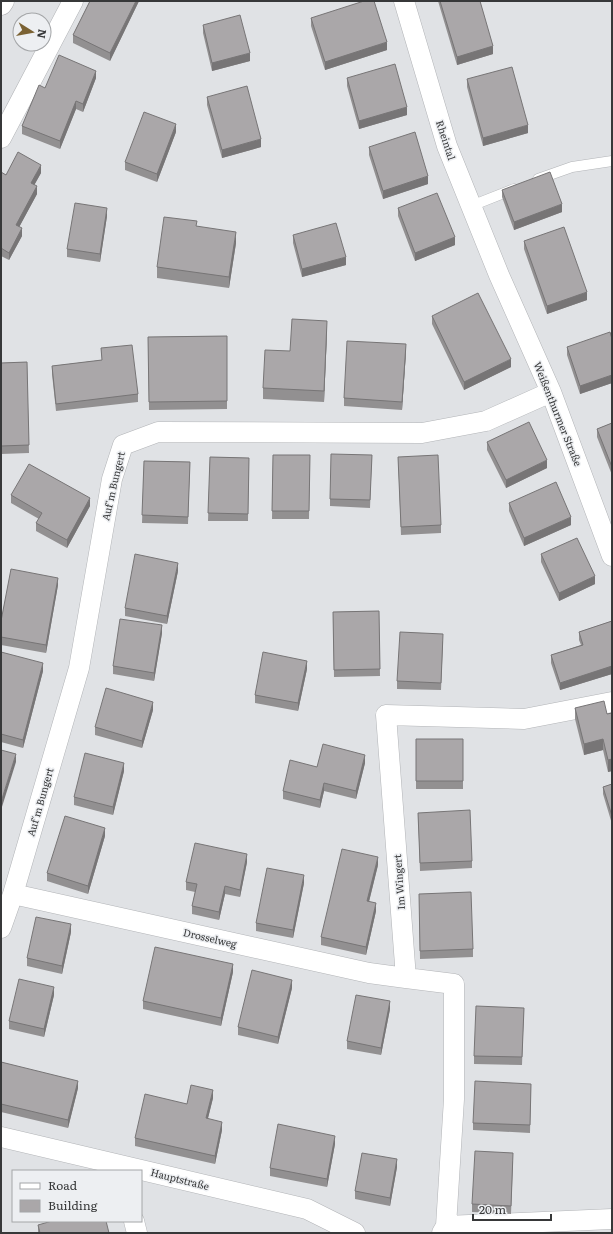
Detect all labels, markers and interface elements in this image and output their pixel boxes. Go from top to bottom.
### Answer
north arrow [12,12,52,52]
text: N [34,28,52,40]
street label: Rheintal [433,118,460,162]
street label: Weißenthurmer Straße [531,359,586,468]
street label: Auf'm Bungert [97,450,128,522]
street label: Auf'm Bungert [23,766,56,838]
street label: Im Wingert [389,854,408,910]
street label: Drosselweg [182,924,239,951]
street label: Hauptstraße [149,1164,211,1193]
legend [12,1170,142,1222]
text: Road [48,1176,78,1194]
text: Building [48,1196,98,1214]
scale bar [473,1196,551,1222]
text: 20 m [479,1200,506,1218]

